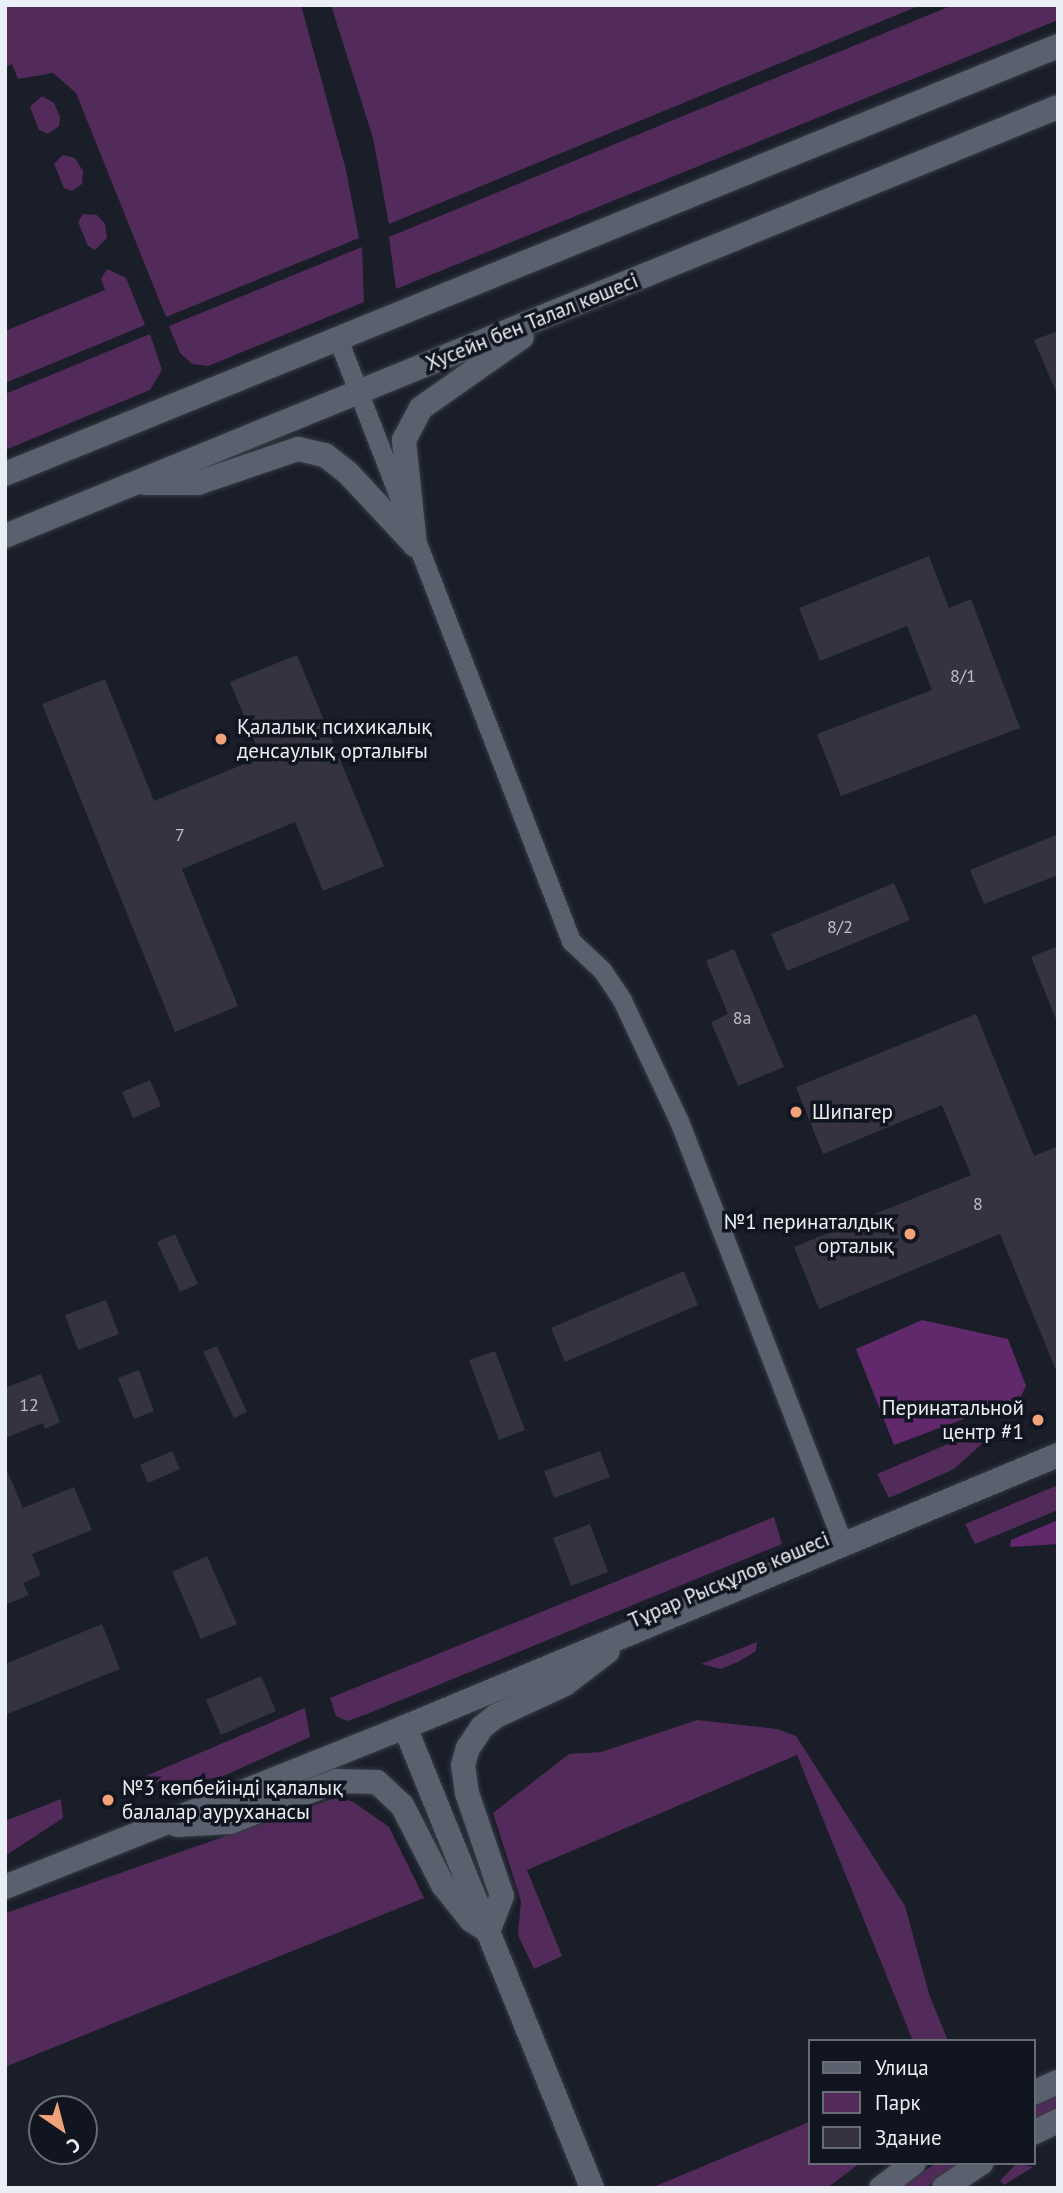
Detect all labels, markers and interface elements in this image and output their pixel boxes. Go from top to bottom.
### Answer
street label: Хусейн бен Талал көшесі [422,268,642,376]
house number: 8/1 [950,665,976,687]
place label: Қалалық психикалық денсаулық орталығы [237,714,432,764]
marker: Қалалық психикалық денсаулық орталығы [211,729,231,749]
house number: 7 [175,824,185,846]
house number: 8/2 [827,916,853,938]
house number: 8а [733,1007,751,1029]
place label: Шипагер [812,1099,893,1125]
marker: Шипагер [786,1102,806,1122]
house number: 8 [973,1193,983,1215]
place label: №1 перинаталдық орталық [724,1209,894,1259]
marker: №1 перинаталдық орталық [900,1224,920,1244]
house number: 12 [19,1394,39,1416]
place label: Перинатальной центр #1 [882,1395,1024,1445]
marker: Перинатальной центр #1 [1030,1412,1046,1428]
street label: Тұрар Рысқұлов көшесі [625,1526,833,1634]
place label: №3 көпбейінді қалалық балалар ауруханасы [122,1775,343,1825]
marker: №3 көпбейінді қалалық балалар ауруханасы [100,1792,116,1808]
legend [808,2039,1035,2165]
text: Улица [875,2054,929,2081]
text: Парк [875,2089,921,2116]
north arrow [28,2095,98,2165]
text: Здание [875,2124,942,2151]
text: С [63,2133,85,2158]

